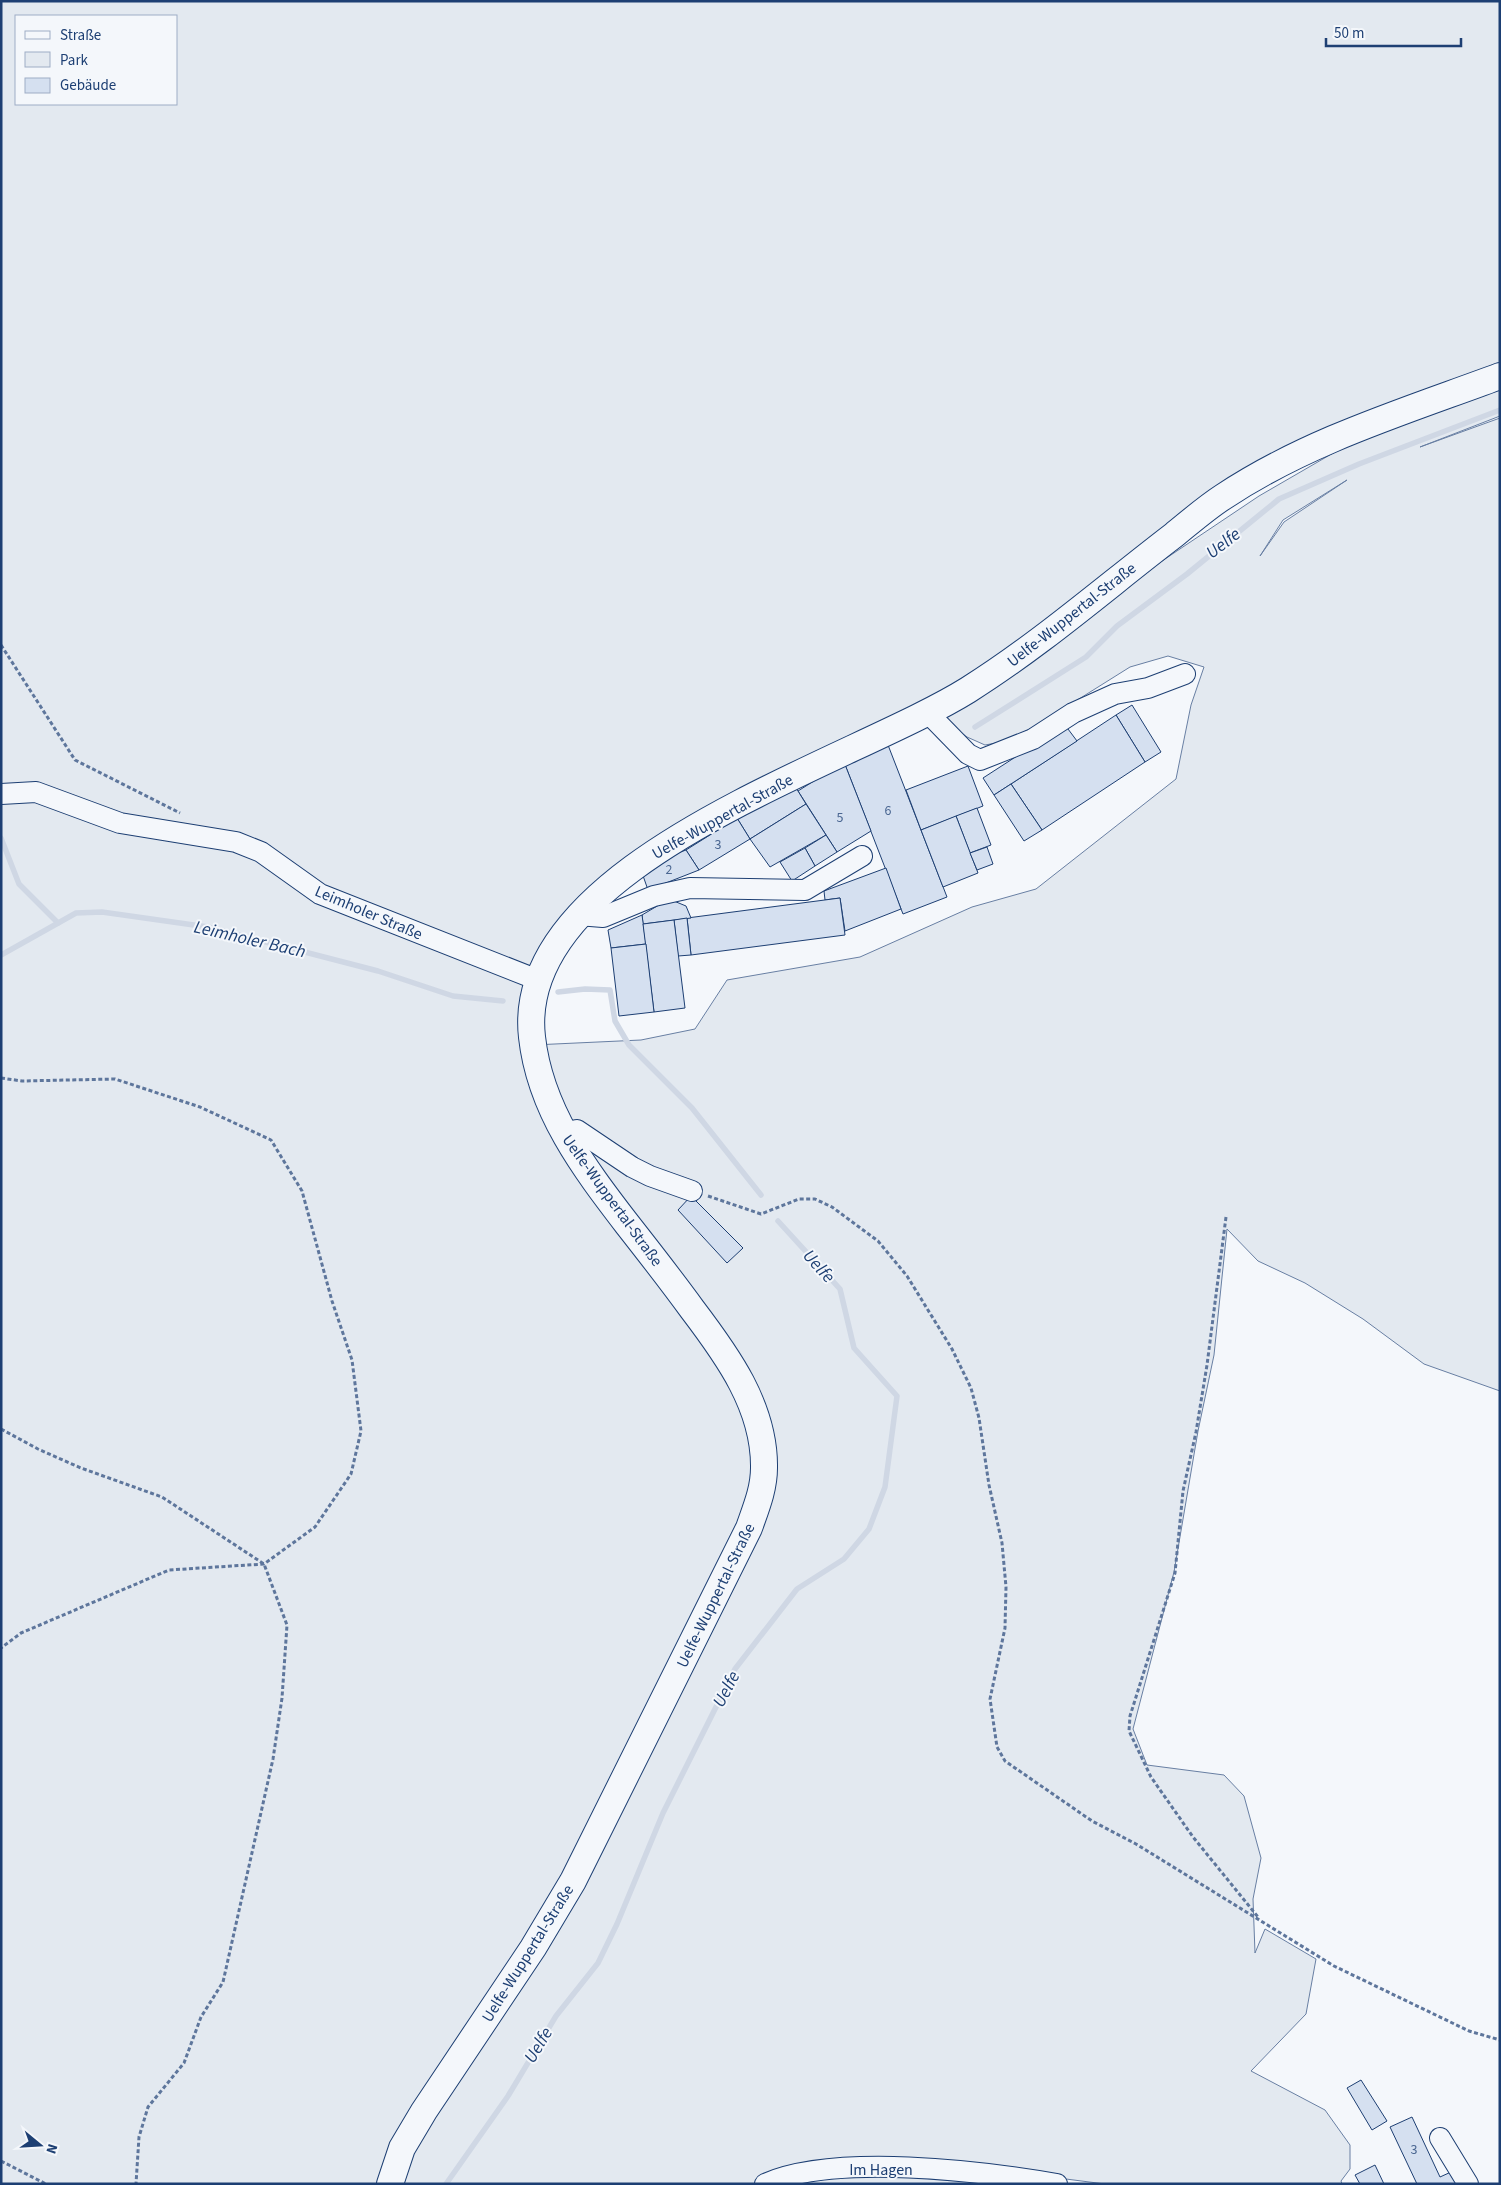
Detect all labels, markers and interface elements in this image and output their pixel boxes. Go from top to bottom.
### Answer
legend [15,15,178,105]
scale bar [1326,15,1461,47]
text: 50 m [1334,23,1364,44]
text: Straße [60,25,101,46]
text: Park [60,50,89,71]
text: Gebäude [60,75,116,96]
water label: Uelfe [1201,522,1246,565]
street label: Uelfe-Wuppertal-Straße [1003,557,1141,672]
street label: Uelfe-Wuppertal-Straße [648,769,797,865]
house number: 6 [885,801,892,821]
house number: 5 [837,808,844,828]
house number: 3 [715,835,722,855]
house number: 2 [666,860,673,880]
street label: Leimholer Straße [311,880,426,946]
water label: Leimholer Bach [192,914,308,964]
street label: Uelfe-Wuppertal-Straße [557,1130,668,1271]
water label: Uelfe [797,1244,841,1289]
street label: Uelfe-Wuppertal-Straße [671,1519,760,1671]
water label: Uelfe [707,1666,747,1712]
street label: Uelfe-Wuppertal-Straße [477,1881,579,2026]
water label: Uelfe [518,2022,559,2068]
north arrow [15,2120,65,2170]
house number: 3 [1411,2140,1418,2160]
text: N [40,2141,62,2156]
street label: Im Hagen [849,2159,913,2181]

